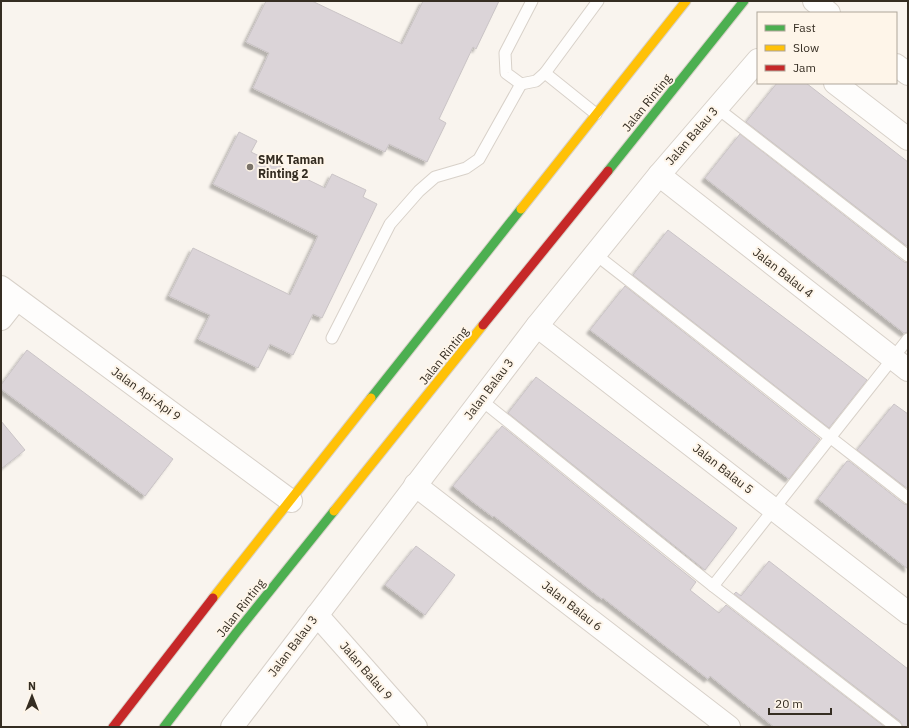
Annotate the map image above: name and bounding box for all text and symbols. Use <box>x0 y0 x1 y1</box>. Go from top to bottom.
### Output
legend <box>757 12 897 84</box>
text: Fast <box>793 20 816 35</box>
text: Slow <box>793 40 819 55</box>
text: Jam <box>793 60 816 75</box>
street label: Jalan Rinting <box>619 70 675 134</box>
street label: Jalan Balau 3 <box>662 103 721 168</box>
place label: SMK Taman Rinting 2 <box>258 152 324 181</box>
marker: SMK Taman Rinting 2 <box>245 162 255 172</box>
street label: Jalan Balau 4 <box>750 244 817 301</box>
street label: Jalan Rinting <box>416 323 472 387</box>
street label: Jalan Balau 3 <box>461 355 516 422</box>
street label: Jalan Api-Api 9 <box>109 364 184 424</box>
street label: Jalan Balau 5 <box>690 440 757 497</box>
street label: Jalan Rinting <box>213 575 268 640</box>
street label: Jalan Balau 6 <box>539 577 606 634</box>
street label: Jalan Balau 3 <box>265 612 320 679</box>
street label: Jalan Balau 9 <box>337 638 396 703</box>
north arrow <box>12 676 52 716</box>
text: N <box>28 679 36 693</box>
scale bar <box>769 690 831 716</box>
text: 20 m <box>775 696 803 711</box>

